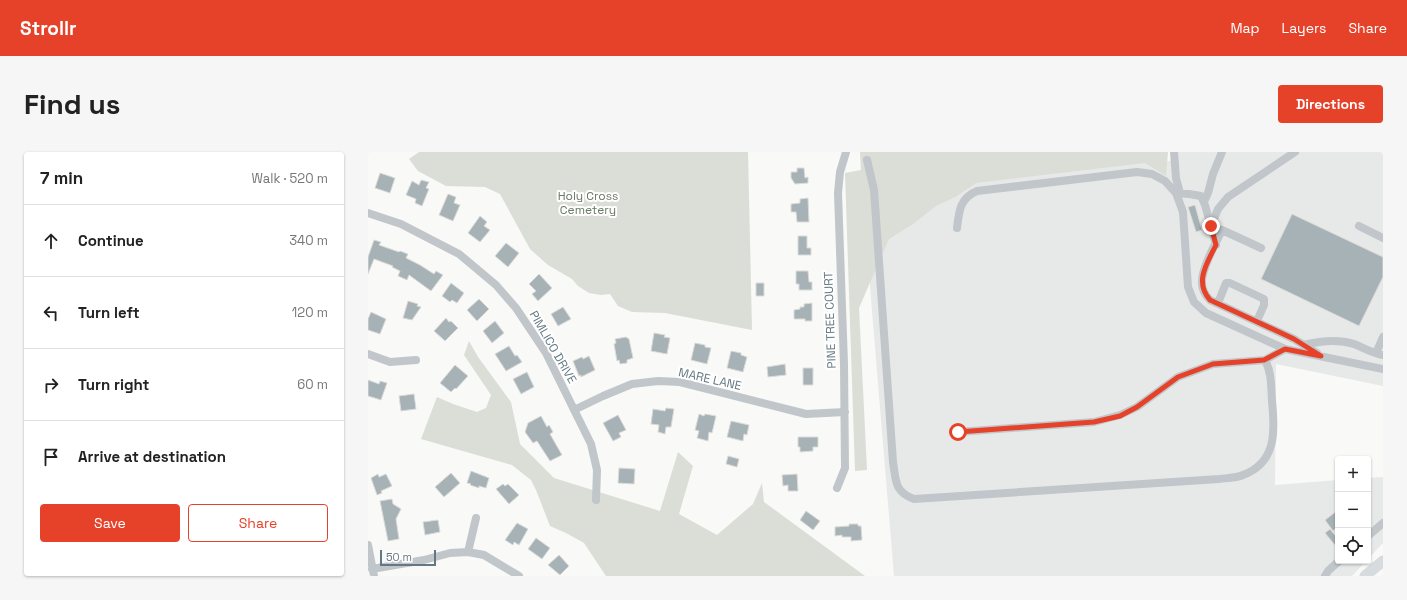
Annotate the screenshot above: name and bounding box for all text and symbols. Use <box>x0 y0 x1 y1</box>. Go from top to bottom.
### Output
text: Strollr <box>20 16 77 41</box>
text: Map <box>1230 19 1260 37</box>
text: Layers <box>1282 19 1326 37</box>
text: Share <box>1348 19 1387 37</box>
button: Directions <box>1278 85 1383 123</box>
text: Find us <box>24 86 121 122</box>
text: 7 min <box>40 167 83 189</box>
text: Walk · 520 m <box>252 170 328 187</box>
park label: Holy Cross Cemetery <box>558 188 618 218</box>
route end <box>1202 217 1220 235</box>
icon: ahead <box>40 230 62 252</box>
text: Continue <box>78 231 144 250</box>
text: 340 m <box>289 232 328 249</box>
street label: PINE TREE COURT <box>820 271 840 369</box>
icon: left <box>40 302 62 324</box>
text: Turn left <box>78 303 140 322</box>
text: 120 m <box>292 304 328 321</box>
street label: PIMLICO DRIVE <box>526 308 580 386</box>
street label: MARE LANE <box>677 364 743 394</box>
icon: right <box>40 374 62 396</box>
text: Turn right <box>78 375 149 394</box>
text: 60 m <box>297 376 328 393</box>
route start <box>949 423 967 441</box>
icon: arrive <box>40 446 62 468</box>
text: Arrive at destination <box>78 447 226 466</box>
map controls <box>1335 456 1371 564</box>
button: + <box>1335 456 1371 492</box>
button: − <box>1335 492 1371 528</box>
button: Save <box>40 504 180 542</box>
button: Share <box>188 504 328 542</box>
button: locate <box>1335 528 1371 564</box>
scale bar <box>380 548 436 567</box>
text: 50 m <box>386 550 412 564</box>

